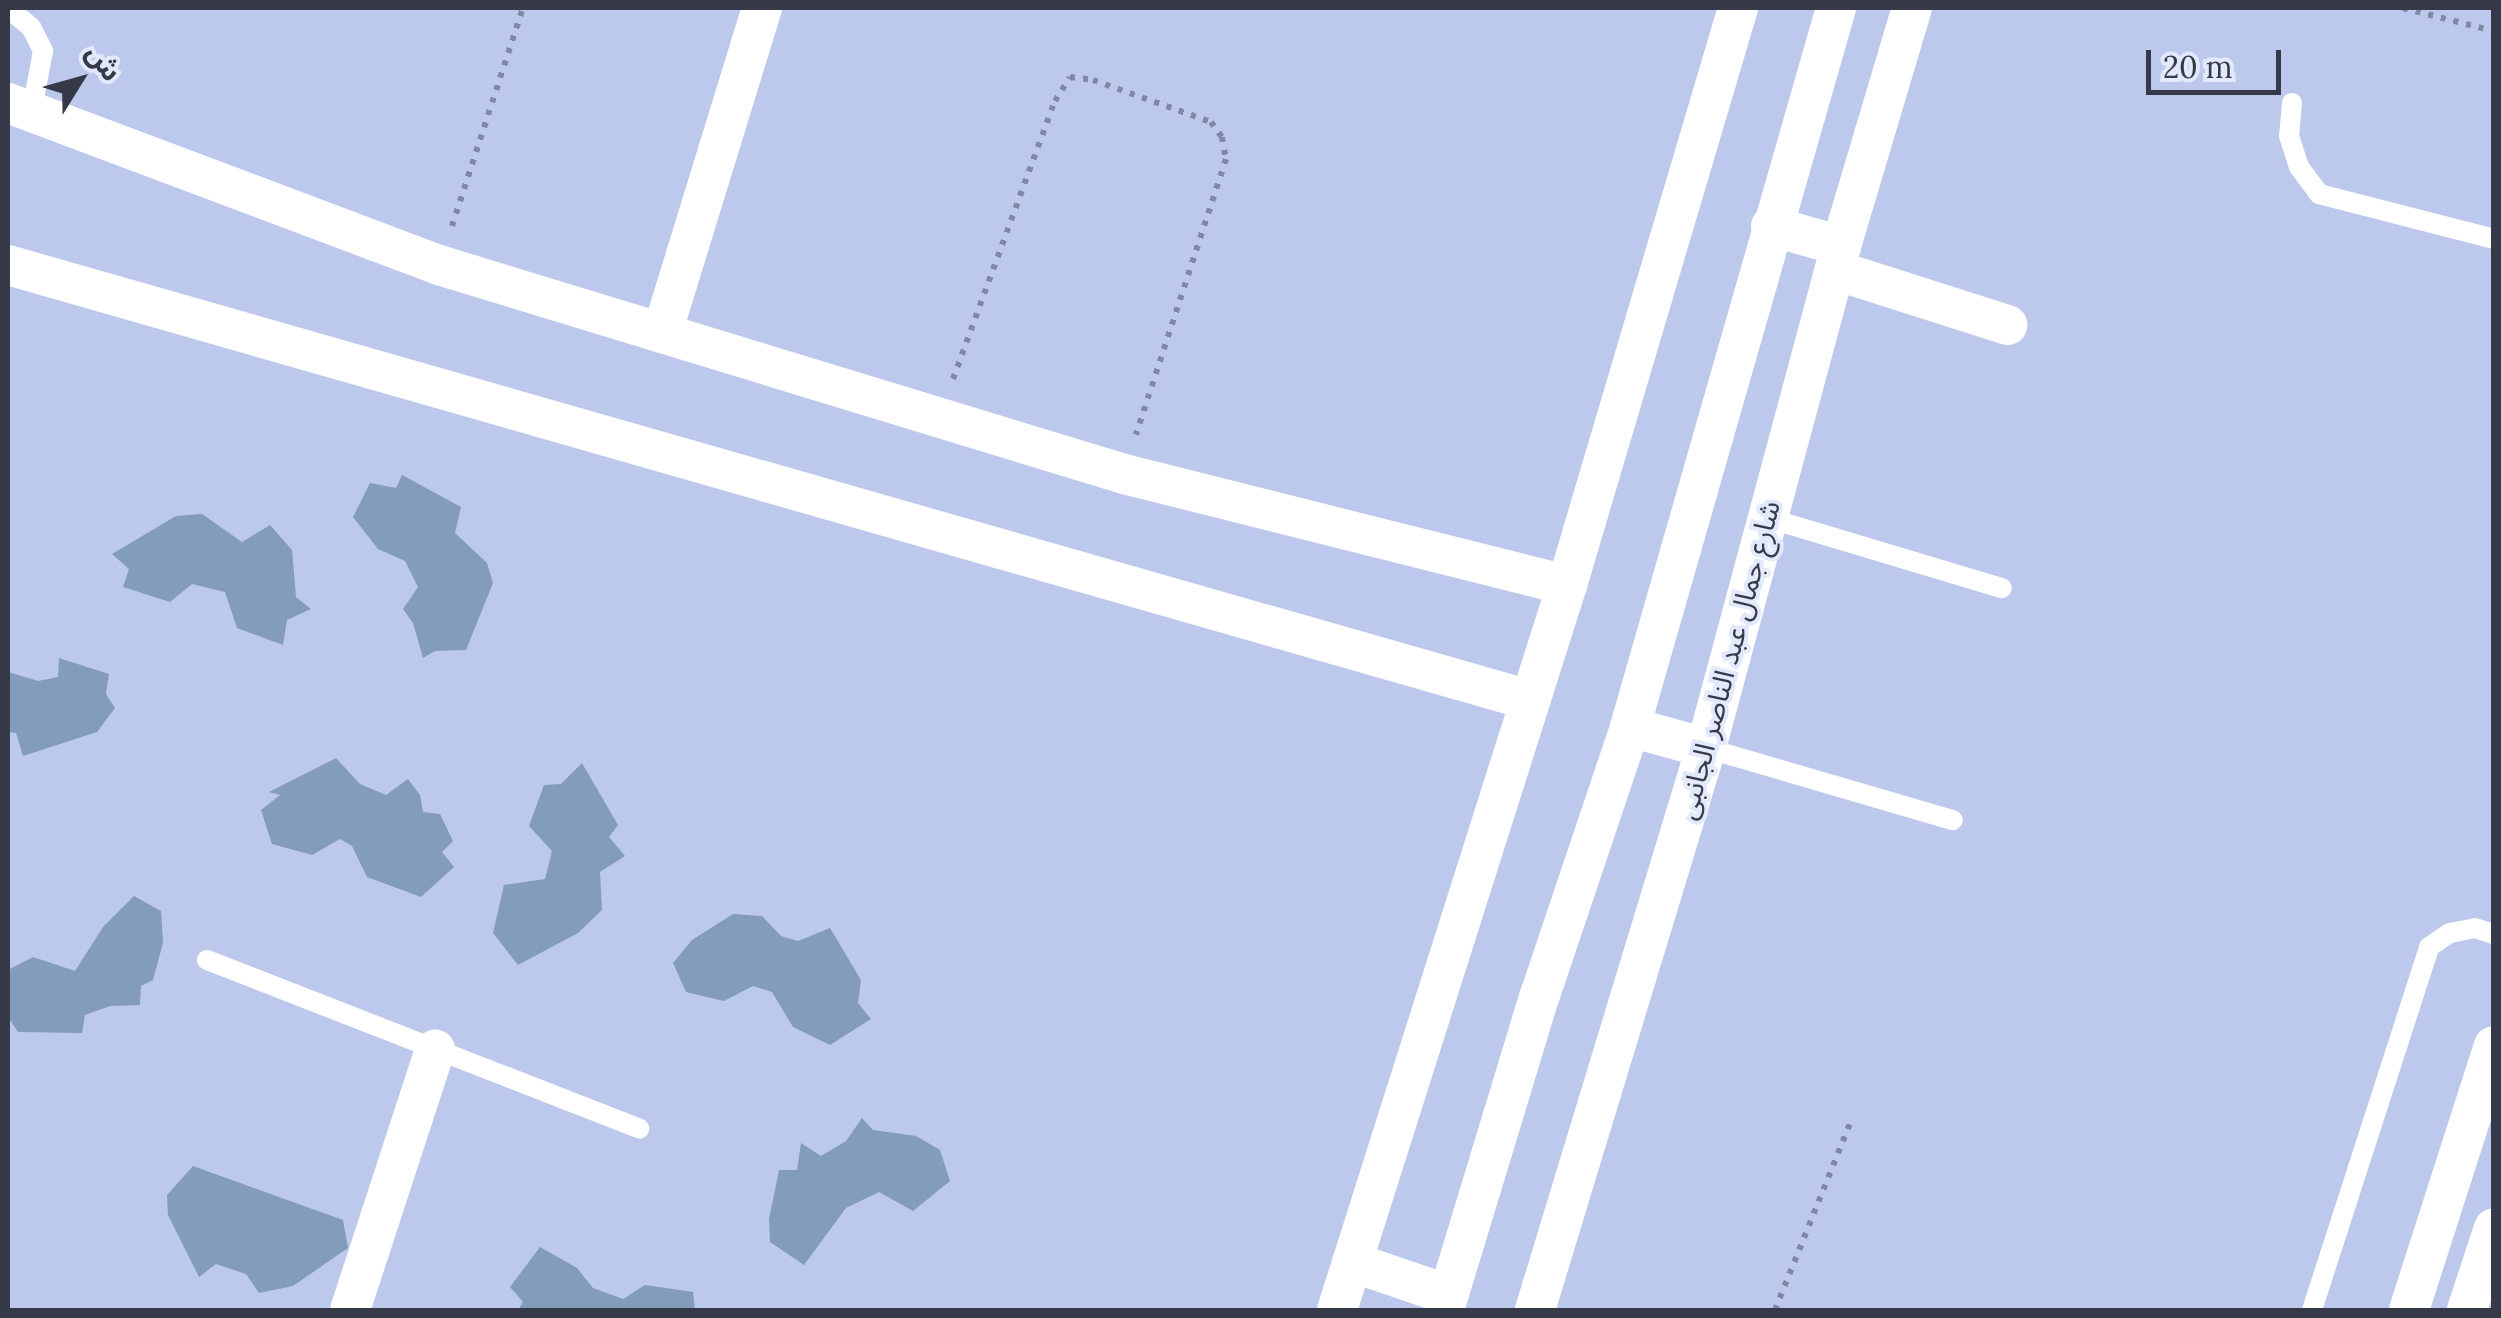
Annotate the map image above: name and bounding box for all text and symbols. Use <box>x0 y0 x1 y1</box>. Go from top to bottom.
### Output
north arrow <box>30 30 130 130</box>
scale bar <box>2151 30 2286 92</box>
text: ش <box>78 36 130 88</box>
text: 20 m <box>2163 48 2232 86</box>
street label: شارع جمال عبد الناصر الجانبى <box>1669 497 1787 823</box>

